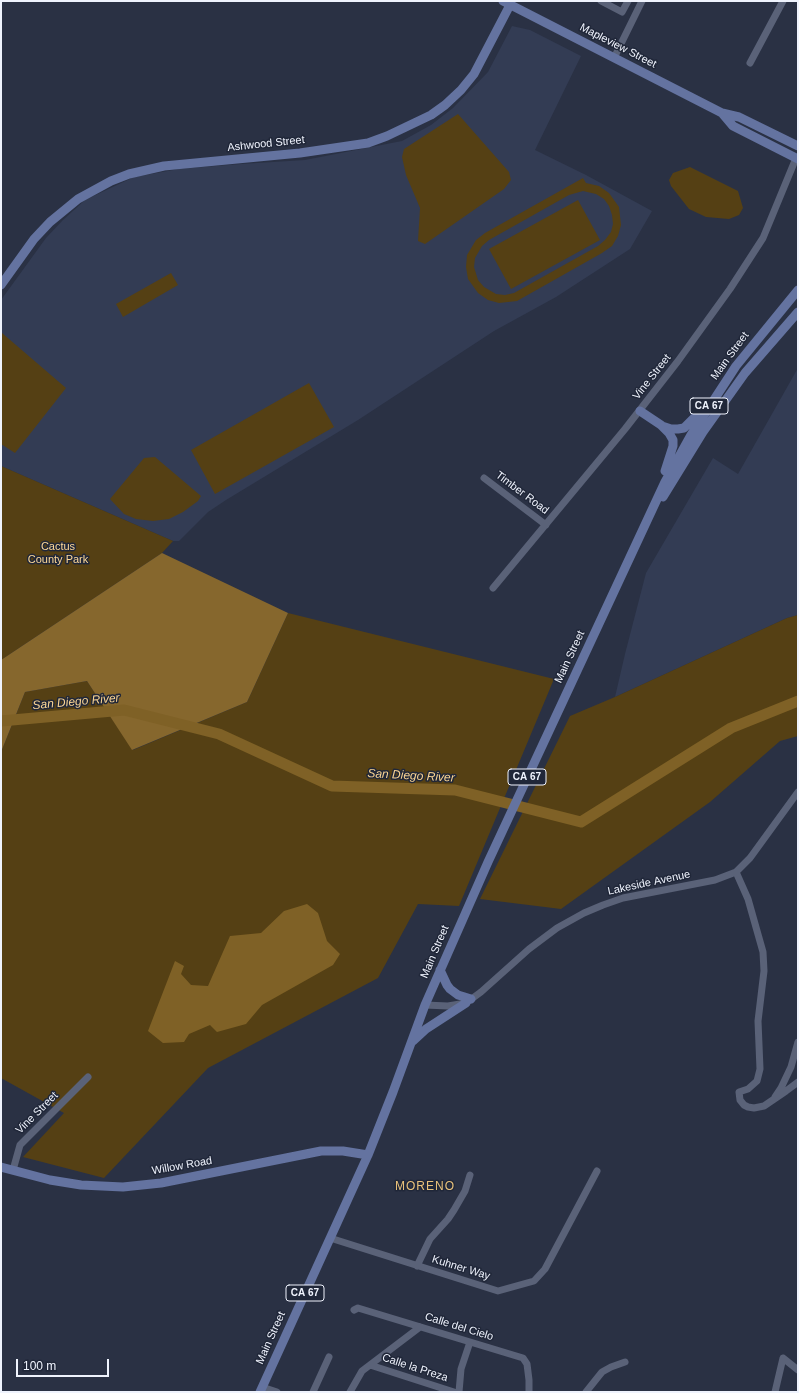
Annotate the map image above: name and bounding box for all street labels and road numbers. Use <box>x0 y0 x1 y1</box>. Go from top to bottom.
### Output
street label: Mapleview Street <box>577 21 659 71</box>
street label: Ashwood Street <box>227 133 305 155</box>
street label: Main Street <box>708 329 752 383</box>
street label: Vine Street <box>630 352 674 402</box>
road number: CA 67 <box>690 398 728 414</box>
street label: Timber Road <box>493 469 551 517</box>
street label: Main Street <box>552 629 588 685</box>
road number: CA 67 <box>508 769 546 785</box>
street label: Lakeside Avenue <box>606 868 692 898</box>
street label: Main Street <box>418 924 452 980</box>
street label: Vine Street <box>13 1089 61 1137</box>
street label: Willow Road <box>151 1154 213 1178</box>
street label: Kuhner Way <box>430 1253 492 1283</box>
road number: CA 67 <box>286 1285 324 1301</box>
street label: Main Street <box>254 1310 288 1366</box>
street label: Calle del Cielo <box>423 1310 495 1344</box>
street label: Calle la Preza <box>380 1351 450 1385</box>

